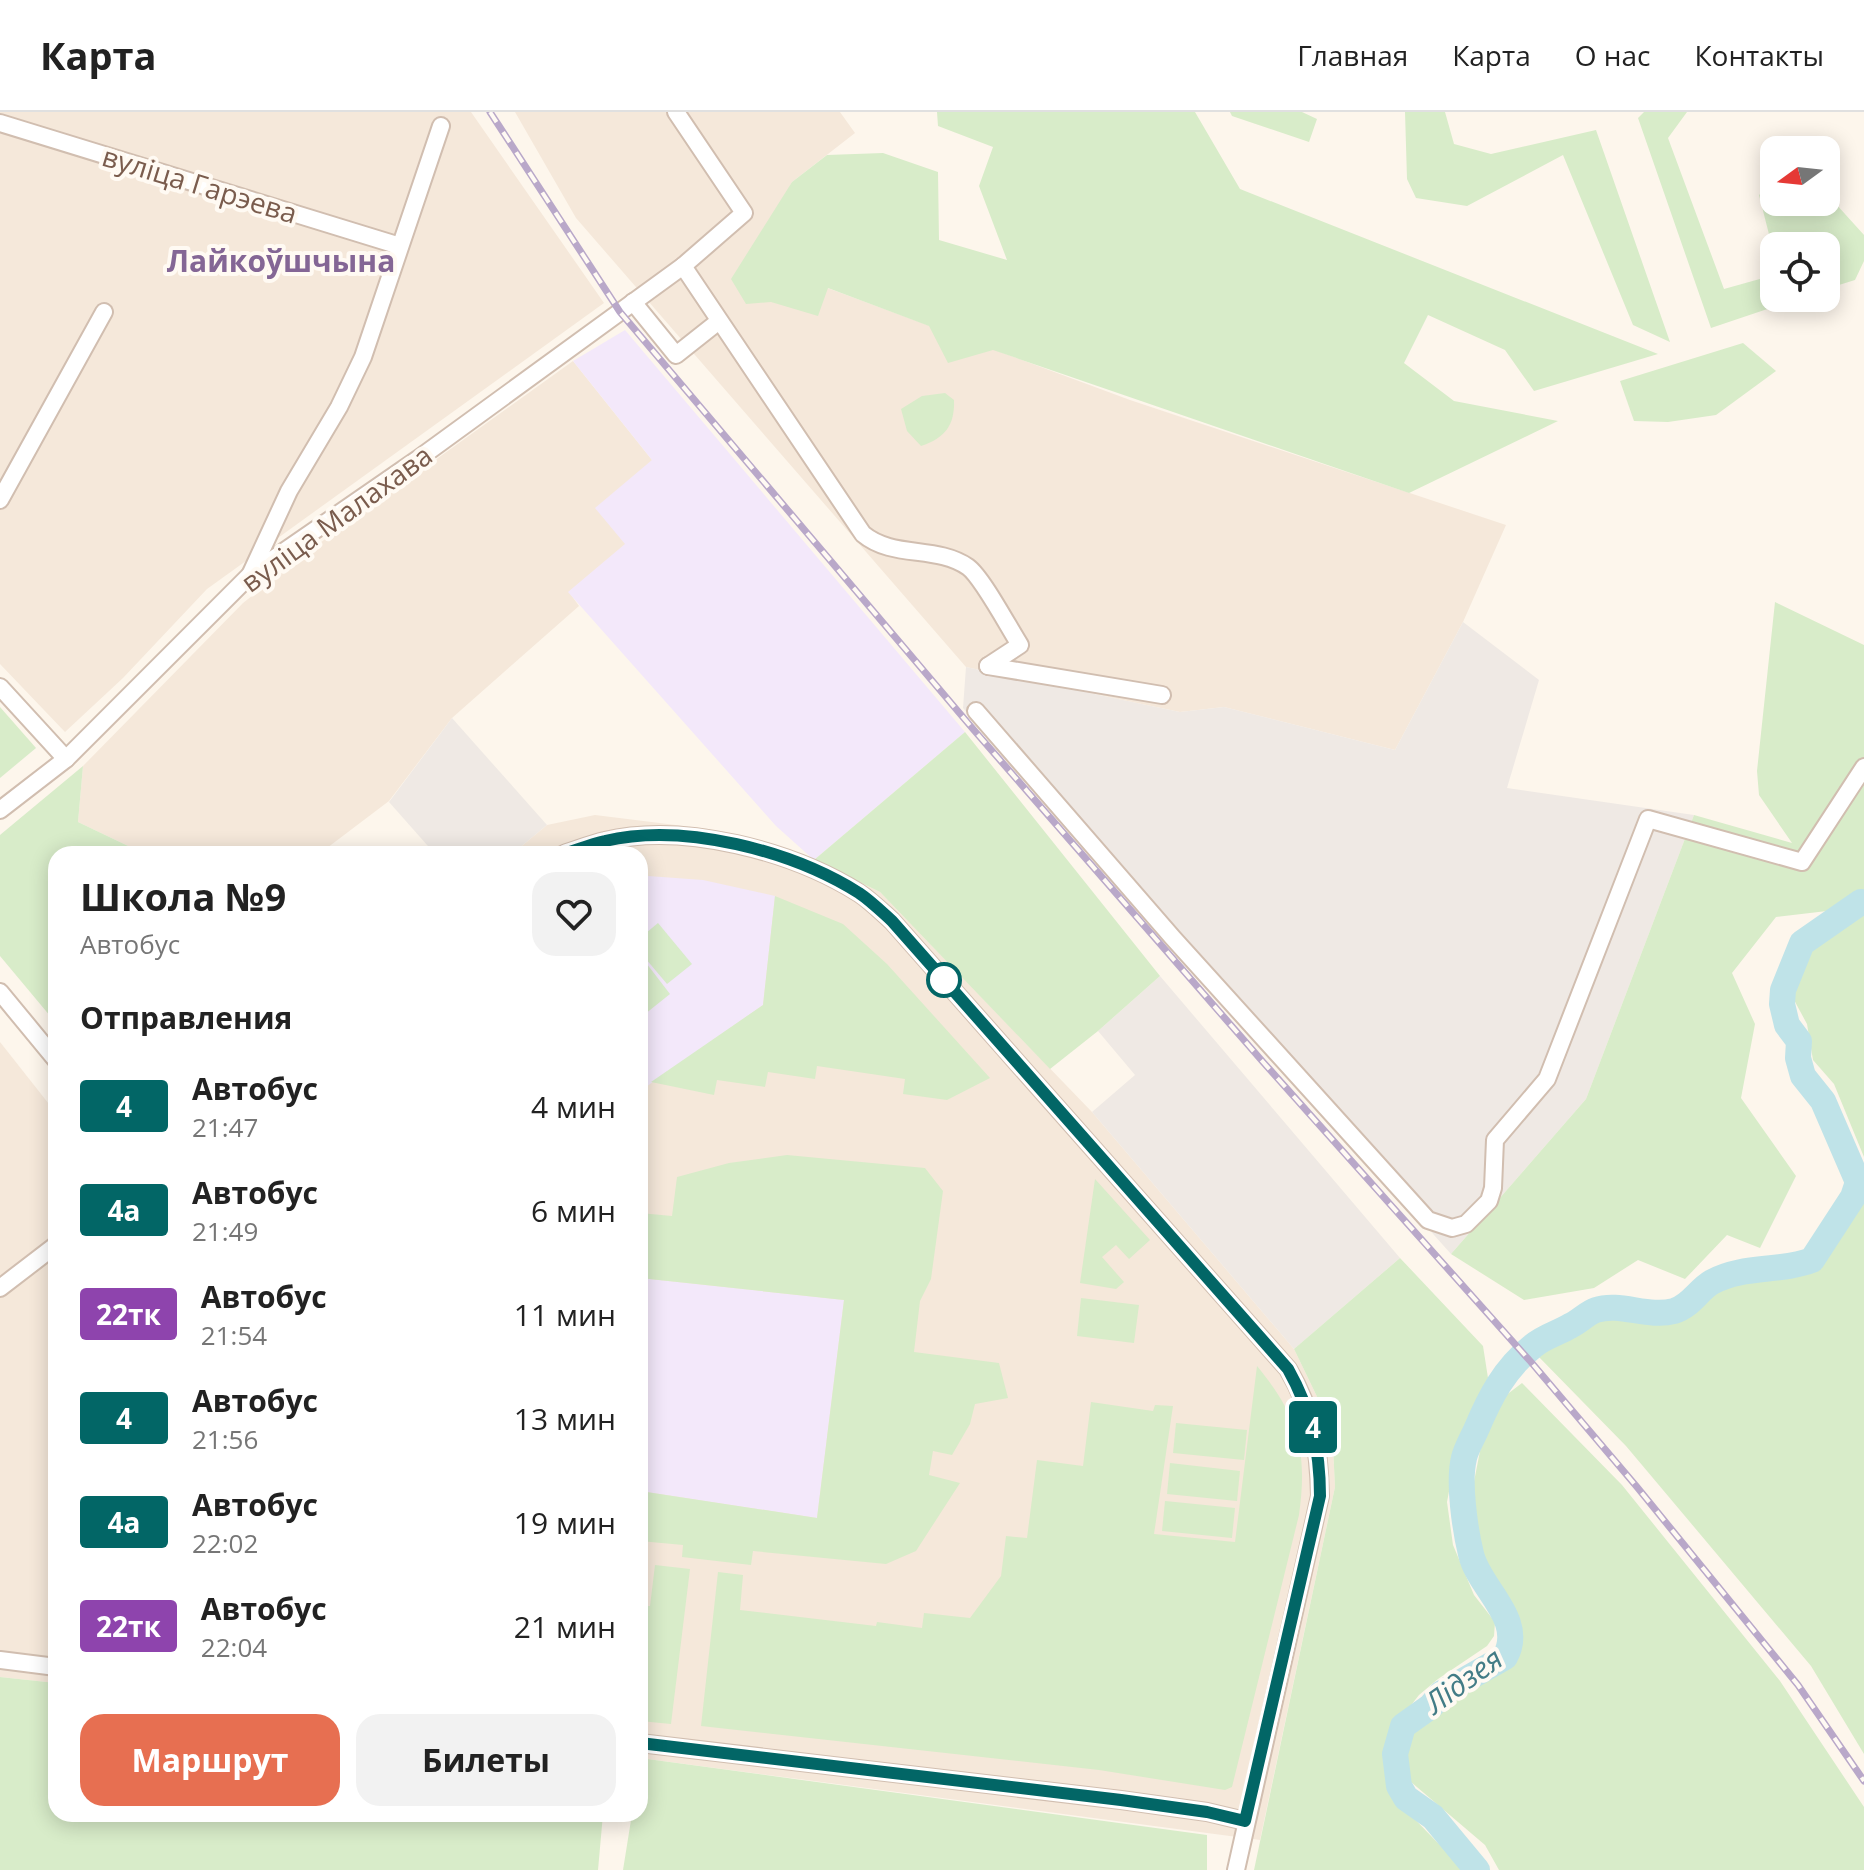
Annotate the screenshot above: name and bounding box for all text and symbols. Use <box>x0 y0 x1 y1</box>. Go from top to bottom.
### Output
text: Карта <box>40 29 157 81</box>
text: Главная <box>1297 36 1408 74</box>
text: Карта <box>1452 36 1531 74</box>
text: О нас <box>1575 36 1650 74</box>
text: Контакты <box>1694 36 1824 74</box>
street label: вуліца Гарэева <box>98 136 302 232</box>
north arrow <box>1760 136 1840 216</box>
map controls <box>1760 136 1840 312</box>
button: locate <box>1760 232 1840 312</box>
district label: Лайкоўшчына <box>167 240 395 281</box>
street label: вуліца Малахава <box>233 436 439 600</box>
text: Школа №9 <box>80 870 286 922</box>
button: heart <box>532 872 616 956</box>
text: Автобус <box>80 926 180 962</box>
unlabelled marker <box>927 963 961 997</box>
text: Отправления <box>80 997 292 1038</box>
text: Автобус <box>192 1068 318 1109</box>
text: 4 мин <box>531 1086 616 1127</box>
text: 4 <box>116 1087 132 1125</box>
text: 21:47 <box>192 1109 258 1145</box>
text: Автобус <box>192 1172 318 1213</box>
text: 6 мин <box>531 1190 616 1231</box>
text: 4а <box>108 1191 140 1229</box>
text: 21:49 <box>192 1213 258 1249</box>
text: Автобус <box>201 1276 327 1317</box>
text: 11 мин <box>514 1294 616 1335</box>
text: 22тк <box>96 1295 161 1333</box>
text: 21:54 <box>201 1317 267 1353</box>
text: Автобус <box>192 1380 318 1421</box>
text: 13 мин <box>514 1398 616 1439</box>
text: 4 <box>116 1399 132 1437</box>
line badge: 4 <box>1287 1401 1339 1453</box>
text: 4 <box>1305 1408 1321 1446</box>
text: 21:56 <box>192 1421 258 1457</box>
text: Автобус <box>192 1484 318 1525</box>
text: 19 мин <box>514 1502 616 1543</box>
text: 4а <box>108 1503 140 1541</box>
text: 22:02 <box>192 1525 258 1561</box>
text: Автобус <box>201 1588 327 1629</box>
text: 21 мин <box>514 1606 616 1647</box>
text: 22тк <box>96 1607 161 1645</box>
text: 22:04 <box>201 1629 267 1665</box>
water label: Лідзея <box>1415 1638 1511 1723</box>
button: Маршрут <box>80 1714 340 1806</box>
button: Билеты <box>356 1714 616 1806</box>

